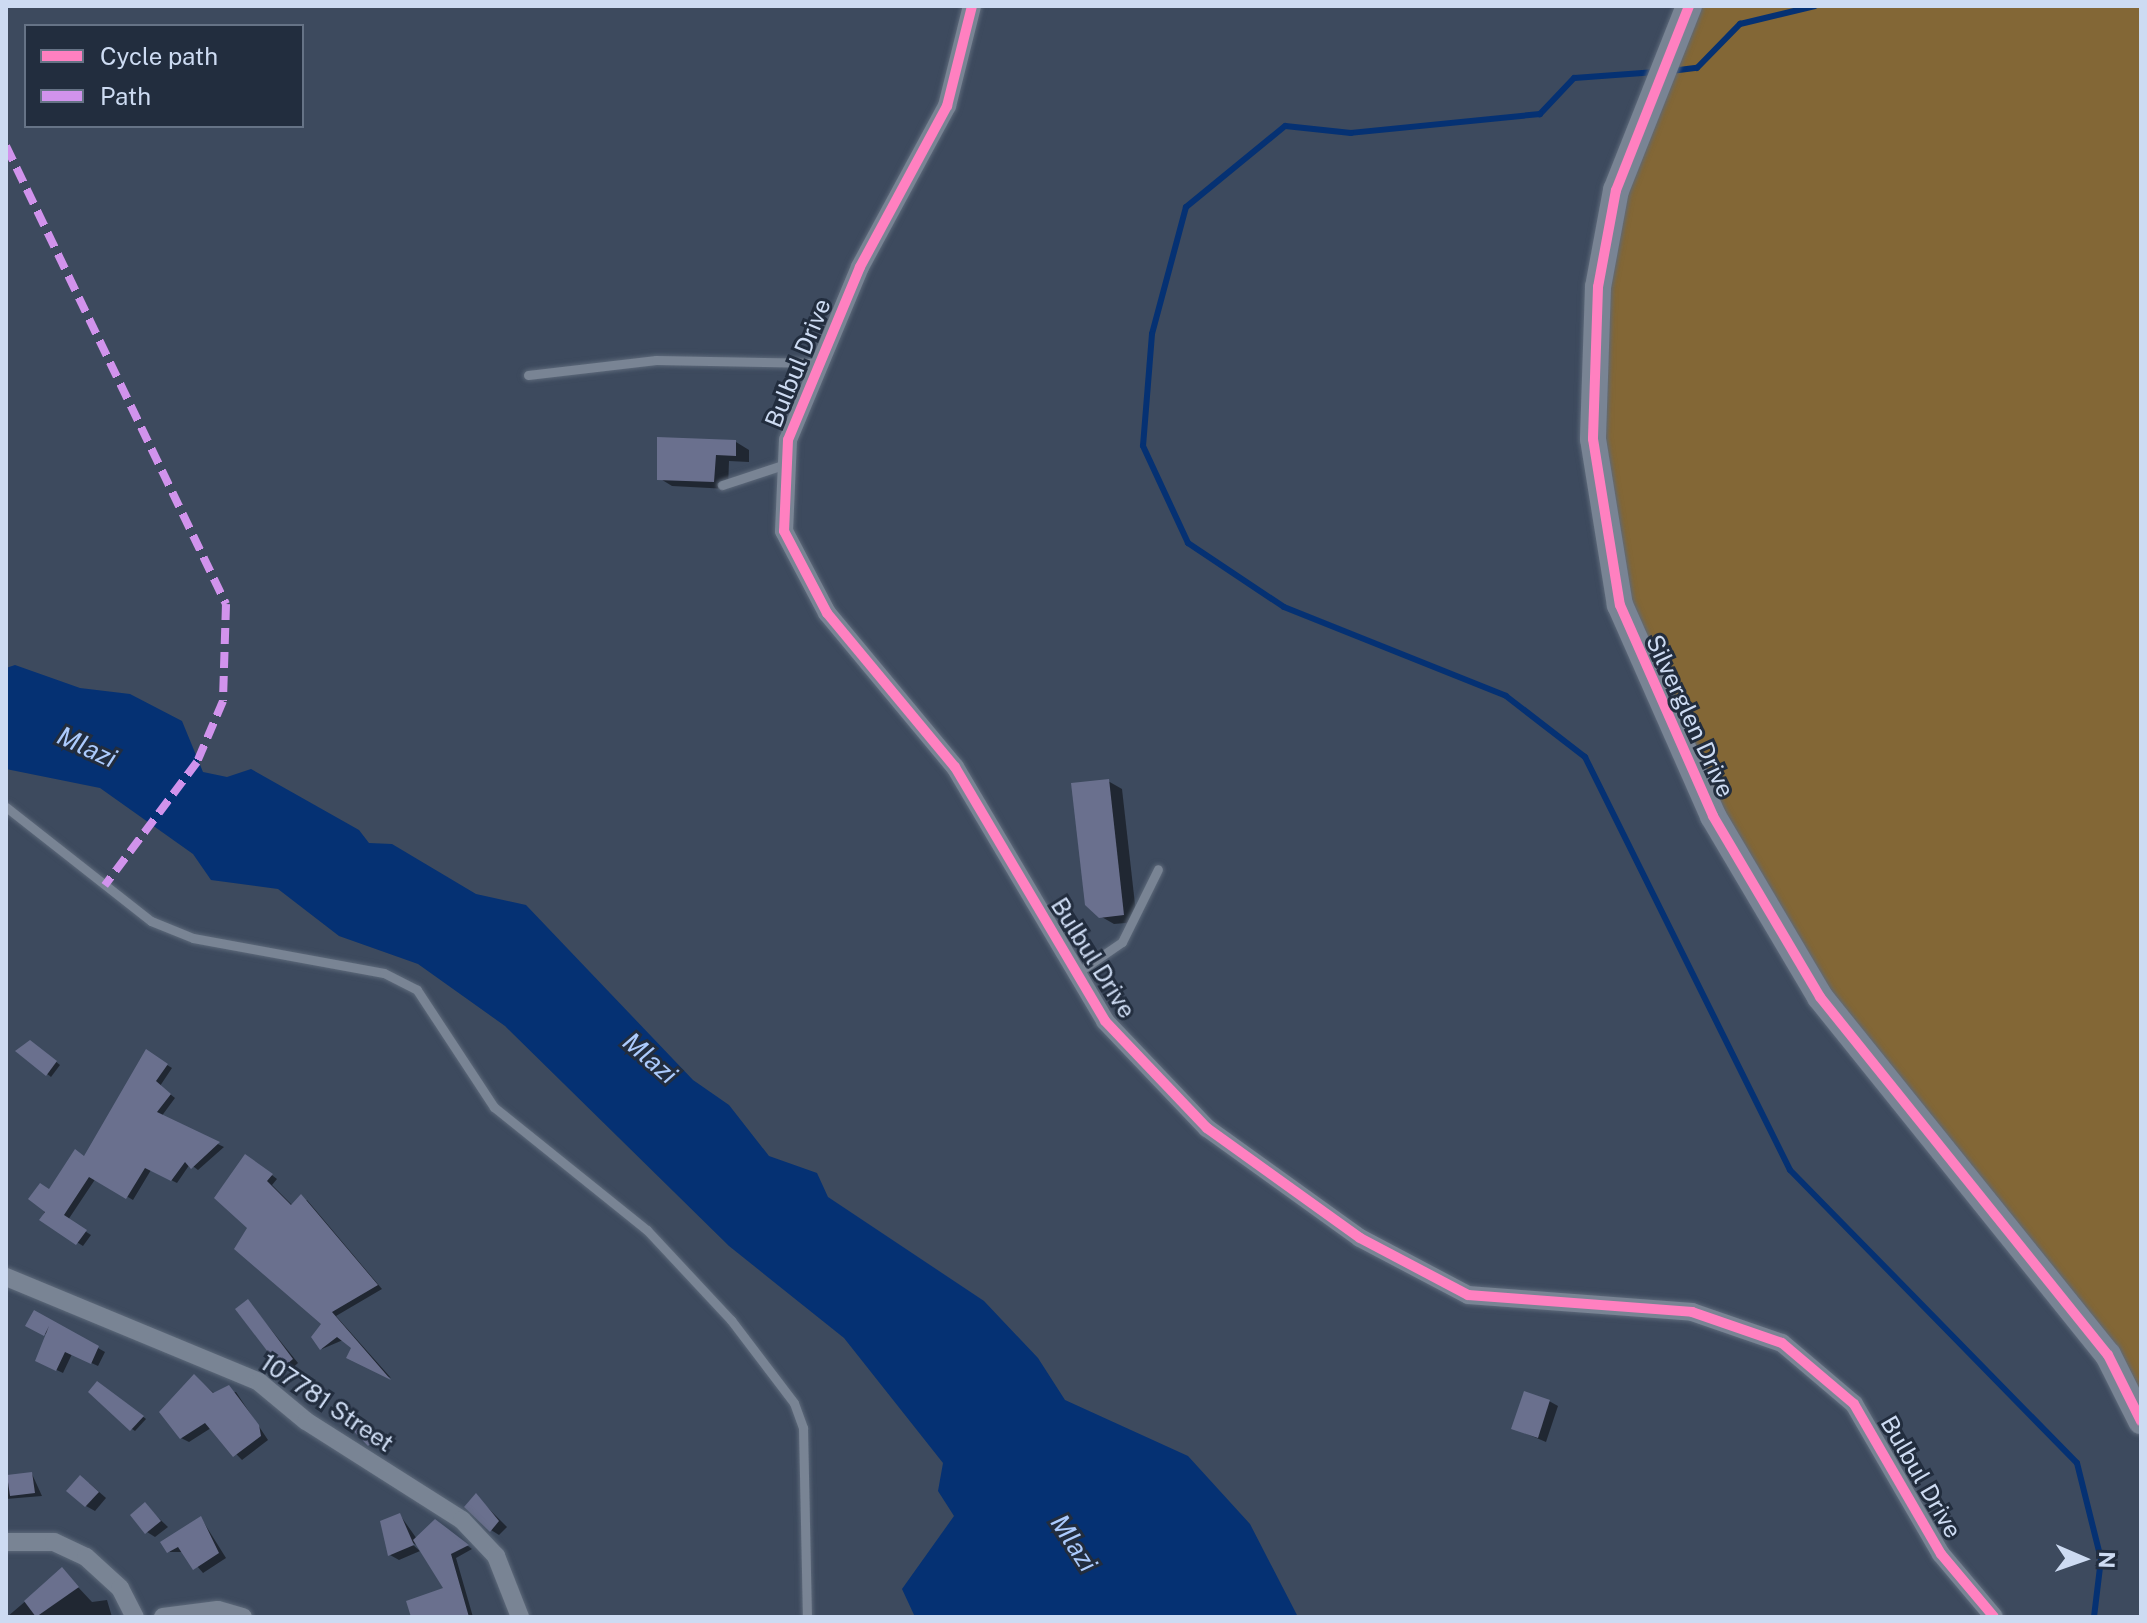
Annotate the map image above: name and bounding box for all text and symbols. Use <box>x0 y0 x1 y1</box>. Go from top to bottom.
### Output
legend <box>24 24 304 128</box>
text: Cycle path <box>100 42 218 70</box>
text: Path <box>100 82 151 110</box>
street label: Bulbul Drive <box>759 294 837 432</box>
street label: Silverglen Drive <box>1640 630 1740 802</box>
water label: Mlazi <box>52 720 122 774</box>
street label: Bulbul Drive <box>1045 893 1141 1023</box>
water label: Mlazi <box>616 1026 684 1090</box>
street label: 107781 Street <box>255 1348 399 1458</box>
street label: Bulbul Drive <box>1874 1411 1968 1543</box>
water label: Mlazi <box>1044 1509 1104 1577</box>
north arrow <box>2043 1519 2123 1599</box>
text: N <box>2094 1551 2120 1569</box>

